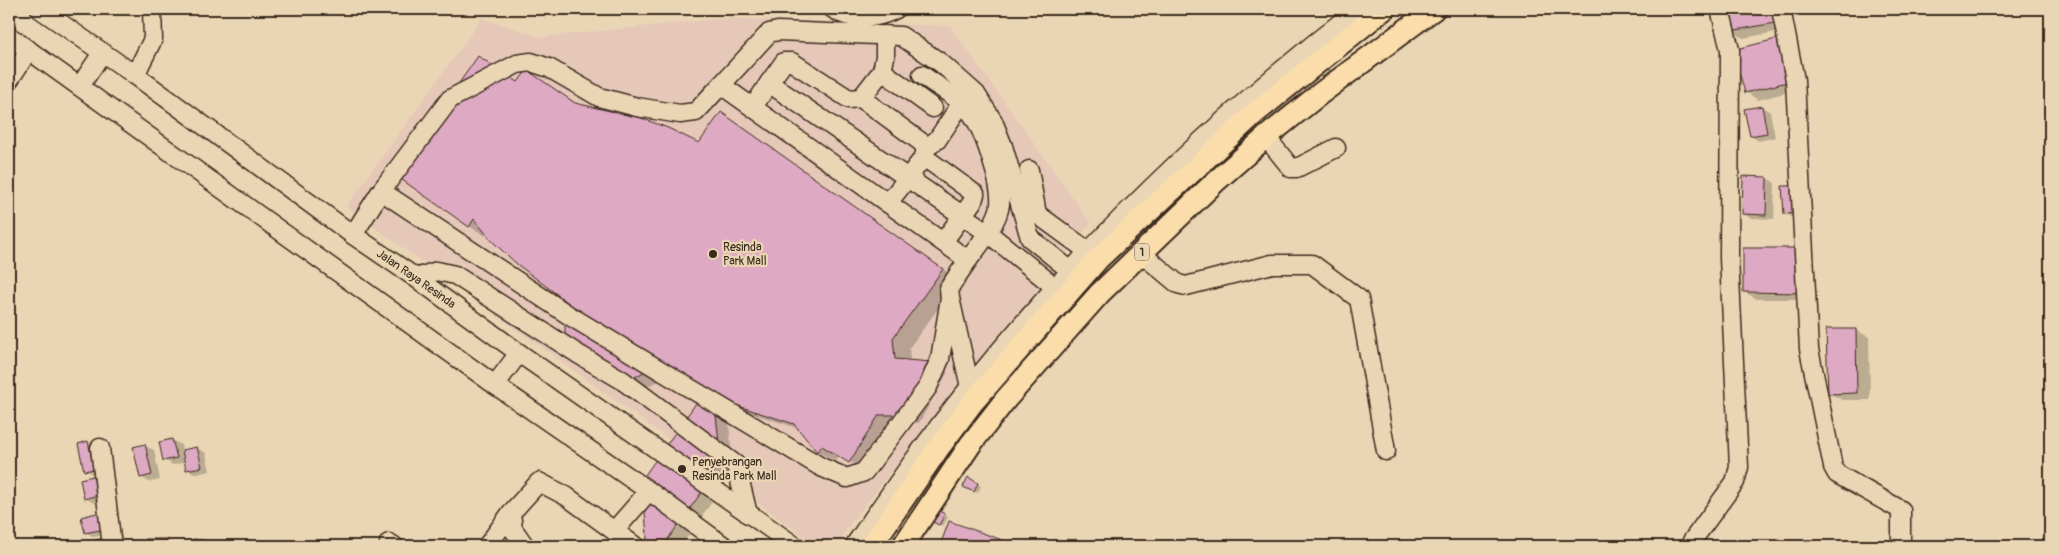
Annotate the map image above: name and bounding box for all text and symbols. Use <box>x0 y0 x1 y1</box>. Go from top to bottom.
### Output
place label: Resinda Park Mall <box>723 240 767 269</box>
road number: 1 <box>1134 243 1150 260</box>
street label: Jalan Raya Resinda <box>374 246 459 312</box>
marker: Resinda Park Mall <box>707 248 719 260</box>
place label: Penyebrangan Resinda Park Mall <box>692 455 777 484</box>
marker: Penyebrangan Resinda Park Mall <box>676 463 688 475</box>

